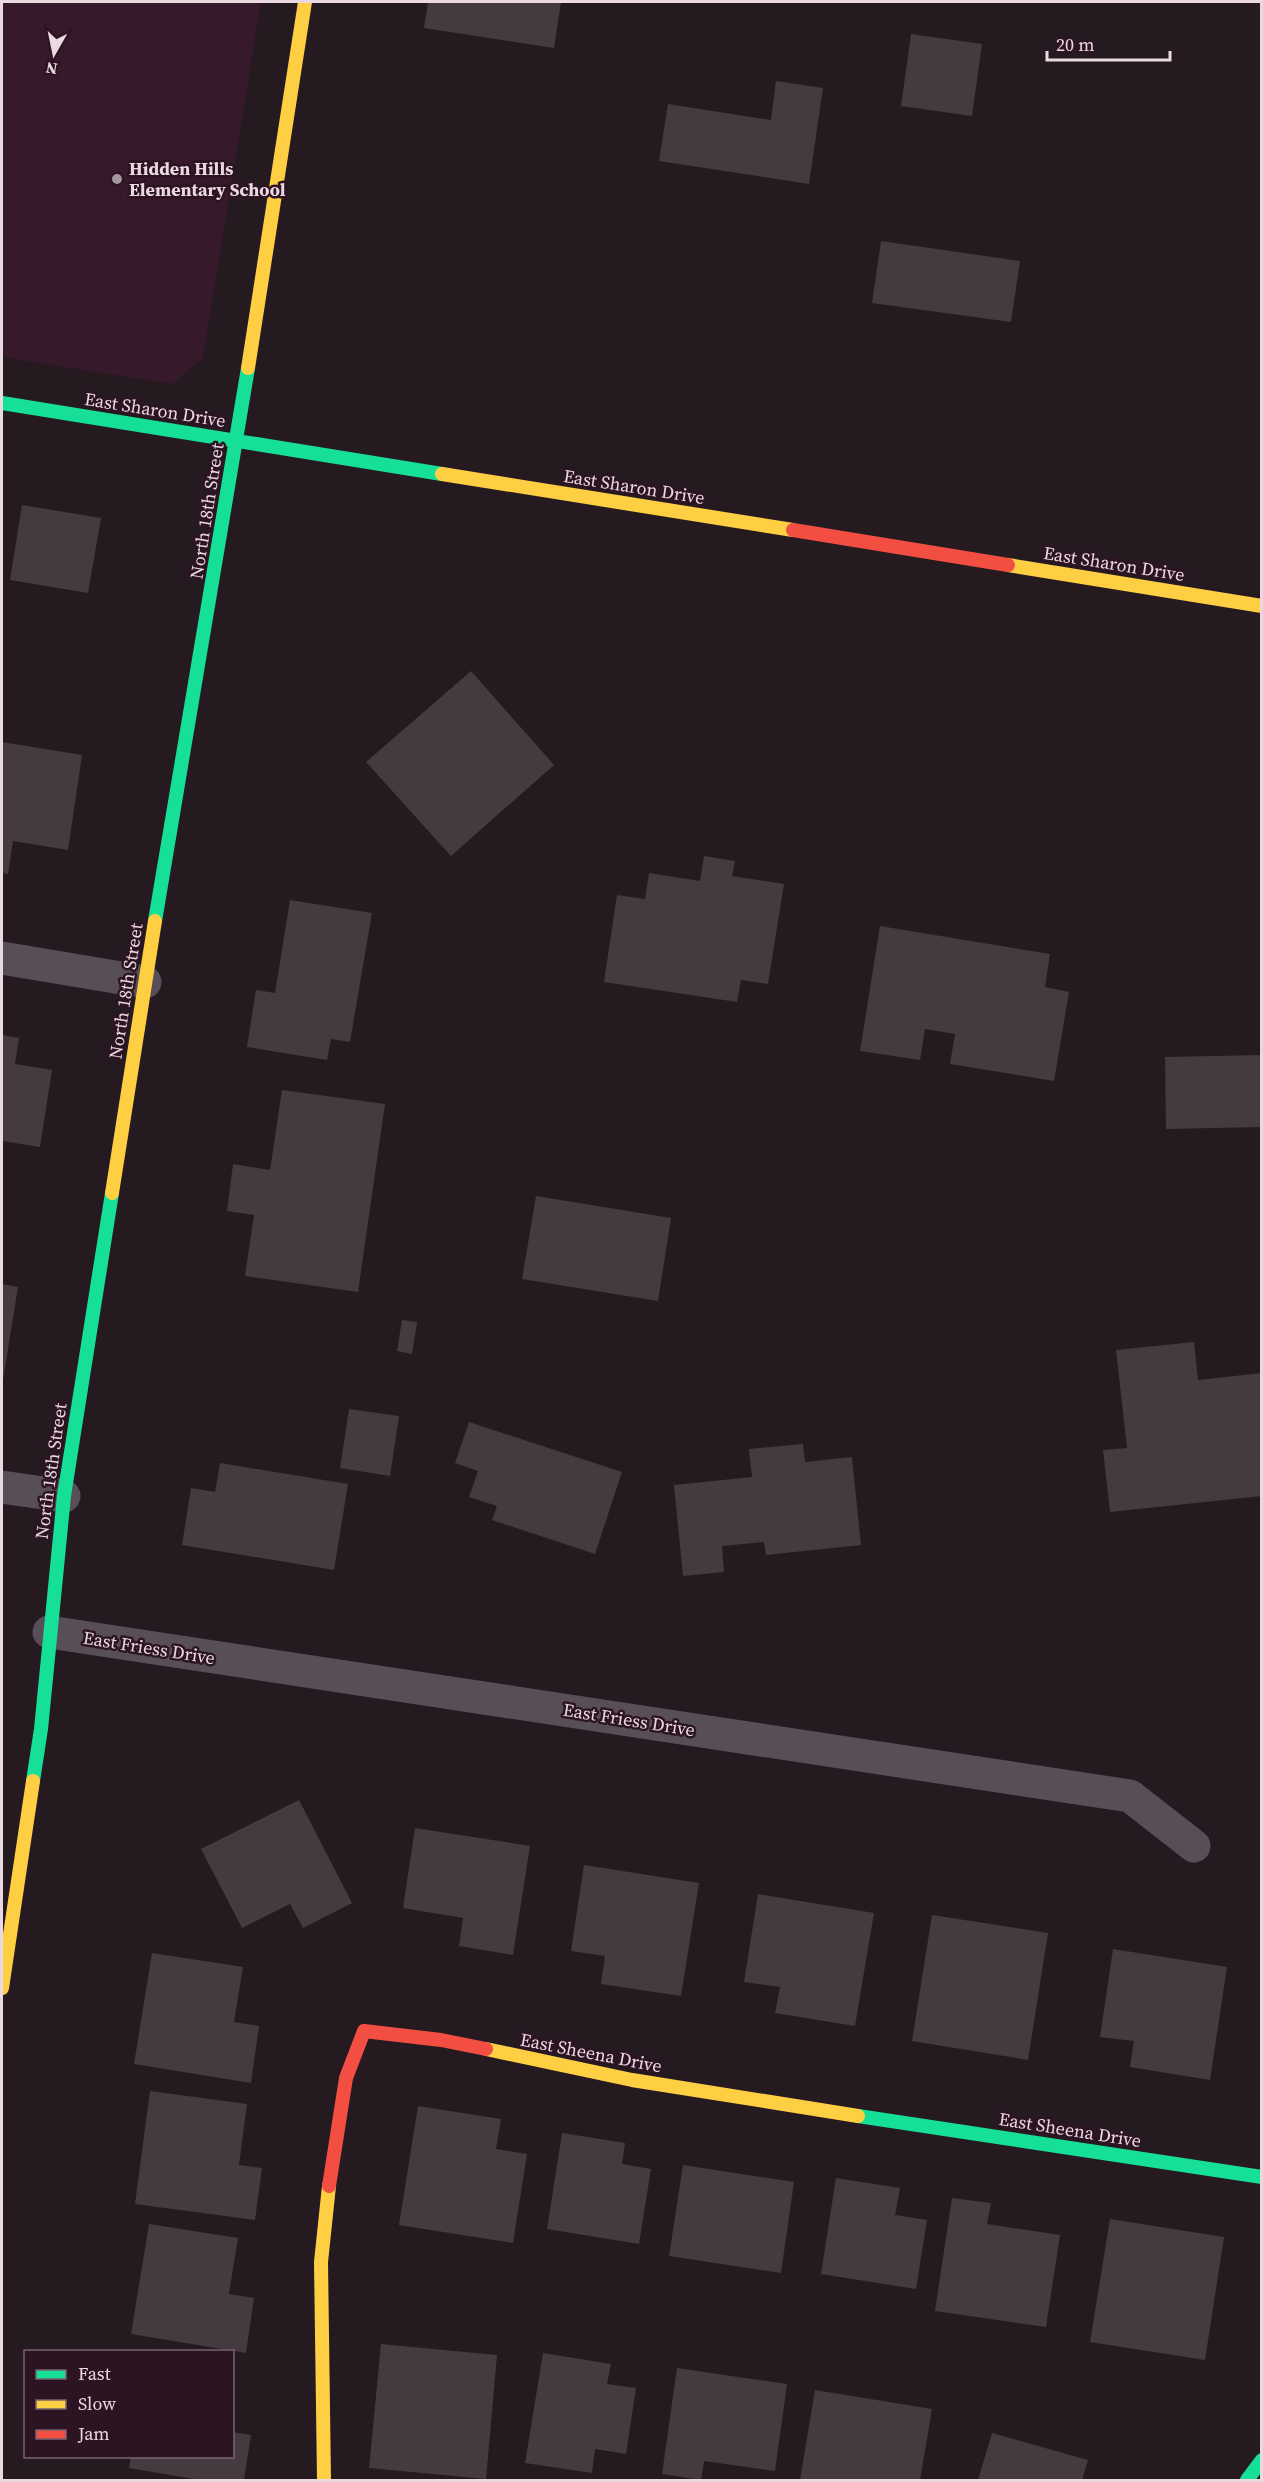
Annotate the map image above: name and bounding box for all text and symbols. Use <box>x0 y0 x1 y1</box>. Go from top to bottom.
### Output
north arrow <box>24 24 84 84</box>
scale bar <box>1047 24 1170 62</box>
text: 20 m <box>1056 32 1094 57</box>
text: N <box>44 57 59 81</box>
place label: Hidden Hills Elementary School <box>129 156 286 202</box>
marker: Hidden Hills Elementary School <box>110 172 124 186</box>
street label: East Sharon Drive <box>83 386 227 433</box>
street label: North 18th Street <box>183 441 230 581</box>
street label: East Sharon Drive <box>562 463 706 510</box>
street label: East Sharon Drive <box>1042 540 1186 587</box>
street label: North 18th Street <box>102 921 149 1061</box>
street label: North 18th Street <box>29 1401 72 1541</box>
street label: East Friess Drive <box>81 1625 217 1670</box>
street label: East Friess Drive <box>561 1697 697 1742</box>
street label: East Sheena Drive <box>518 2027 664 2078</box>
street label: East Sheena Drive <box>997 2106 1143 2153</box>
legend <box>24 2350 234 2458</box>
text: Fast <box>78 2361 111 2386</box>
text: Slow <box>78 2391 116 2416</box>
text: Jam <box>77 2421 110 2446</box>

